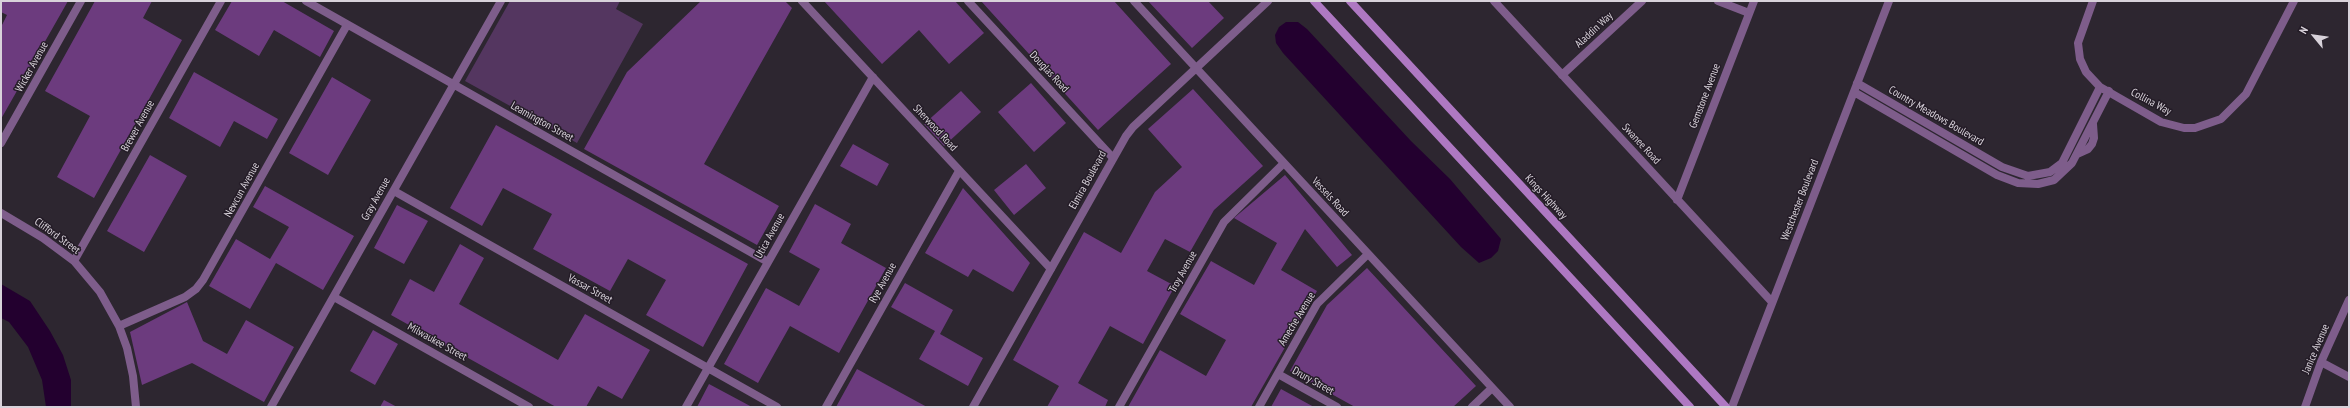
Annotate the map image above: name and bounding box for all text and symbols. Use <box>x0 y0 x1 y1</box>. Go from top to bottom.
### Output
street label: Aladdin Way <box>1572 9 1616 51</box>
north arrow <box>2294 16 2334 56</box>
text: N <box>2296 24 2311 36</box>
street label: Wicker Avenue <box>13 40 51 94</box>
street label: Douglas Road <box>1026 49 1072 95</box>
street label: Gemstone Avenue <box>1687 62 1723 130</box>
street label: Country Meadows Boulevard <box>1886 83 1986 149</box>
street label: Collina Way <box>2128 86 2174 118</box>
street label: Brewer Avenue <box>118 98 158 154</box>
street label: Leamington Street <box>508 99 576 145</box>
street label: Sherwood Road <box>910 102 960 154</box>
street label: Swanee Road <box>1619 121 1663 167</box>
street label: Elmira Boulevard <box>1067 149 1109 211</box>
street label: Westchester Boulevard <box>1778 157 1822 243</box>
street label: Newcun Avenue <box>222 160 262 220</box>
street label: Kings Highway <box>1522 172 1570 222</box>
street label: Gray Avenue <box>359 175 393 223</box>
street label: Vessels Road <box>1309 175 1351 219</box>
street label: Utica Avenue <box>752 211 788 261</box>
street label: Clifford Street <box>32 215 82 257</box>
street label: Troy Avenue <box>1166 249 1200 295</box>
street label: Rye Avenue <box>867 261 899 305</box>
street label: Vassar Street <box>565 271 615 307</box>
street label: Ameche Avenue <box>1276 290 1318 348</box>
street label: Milwaukee Street <box>405 320 469 364</box>
street label: Janice Avenue <box>2300 322 2332 376</box>
street label: Drury Street <box>1290 364 1336 398</box>

